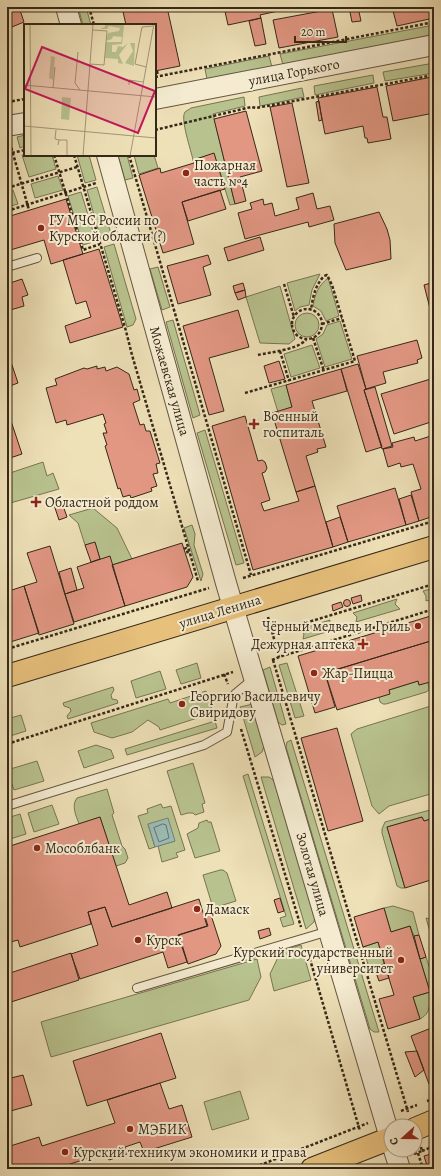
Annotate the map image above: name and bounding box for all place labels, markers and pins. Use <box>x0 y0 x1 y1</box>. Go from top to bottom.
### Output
place label: Пожарная часть №4 <box>194 156 256 191</box>
marker: Пожарная часть №4 <box>181 168 191 178</box>
place label: ГУ МЧС России по Курской области (?) <box>49 211 166 246</box>
marker: ГУ МЧС России по Курской области (?) <box>36 223 46 233</box>
place label: Военный госпиталь <box>263 407 324 442</box>
marker: Военный госпиталь <box>248 418 260 430</box>
place label: Областной роддом <box>45 493 159 512</box>
marker: Областной роддом <box>30 496 42 508</box>
place label: Чёрный медведь и Гриль <box>262 617 410 636</box>
marker: Чёрный медведь и Гриль <box>413 621 423 631</box>
place label: Дежурная аптека <box>251 635 356 654</box>
marker: Дежурная аптека <box>358 639 368 649</box>
place label: Жар-Пицца <box>322 664 394 683</box>
marker: Жар-Пицца <box>309 668 319 678</box>
place label: Георгию Васильевичу Свиридову <box>190 687 321 722</box>
marker: Георгию Васильевичу Свиридову <box>177 699 187 709</box>
place label: Мособлбанк <box>45 839 120 858</box>
marker: Мособлбанк <box>32 843 42 853</box>
place label: Дамаск <box>205 900 250 919</box>
marker: Дамаск <box>192 904 202 914</box>
place label: Курск <box>146 931 182 950</box>
marker: Курск <box>133 935 143 945</box>
place label: Курский государственный университет <box>233 943 393 978</box>
marker: Курский государственный университет <box>396 955 406 965</box>
place label: МЭБИК <box>138 1120 186 1139</box>
marker: МЭБИК <box>125 1124 135 1134</box>
place label: Курский техникум экономики и права <box>73 1143 307 1162</box>
marker: Курский техникум экономики и права <box>60 1147 70 1157</box>

